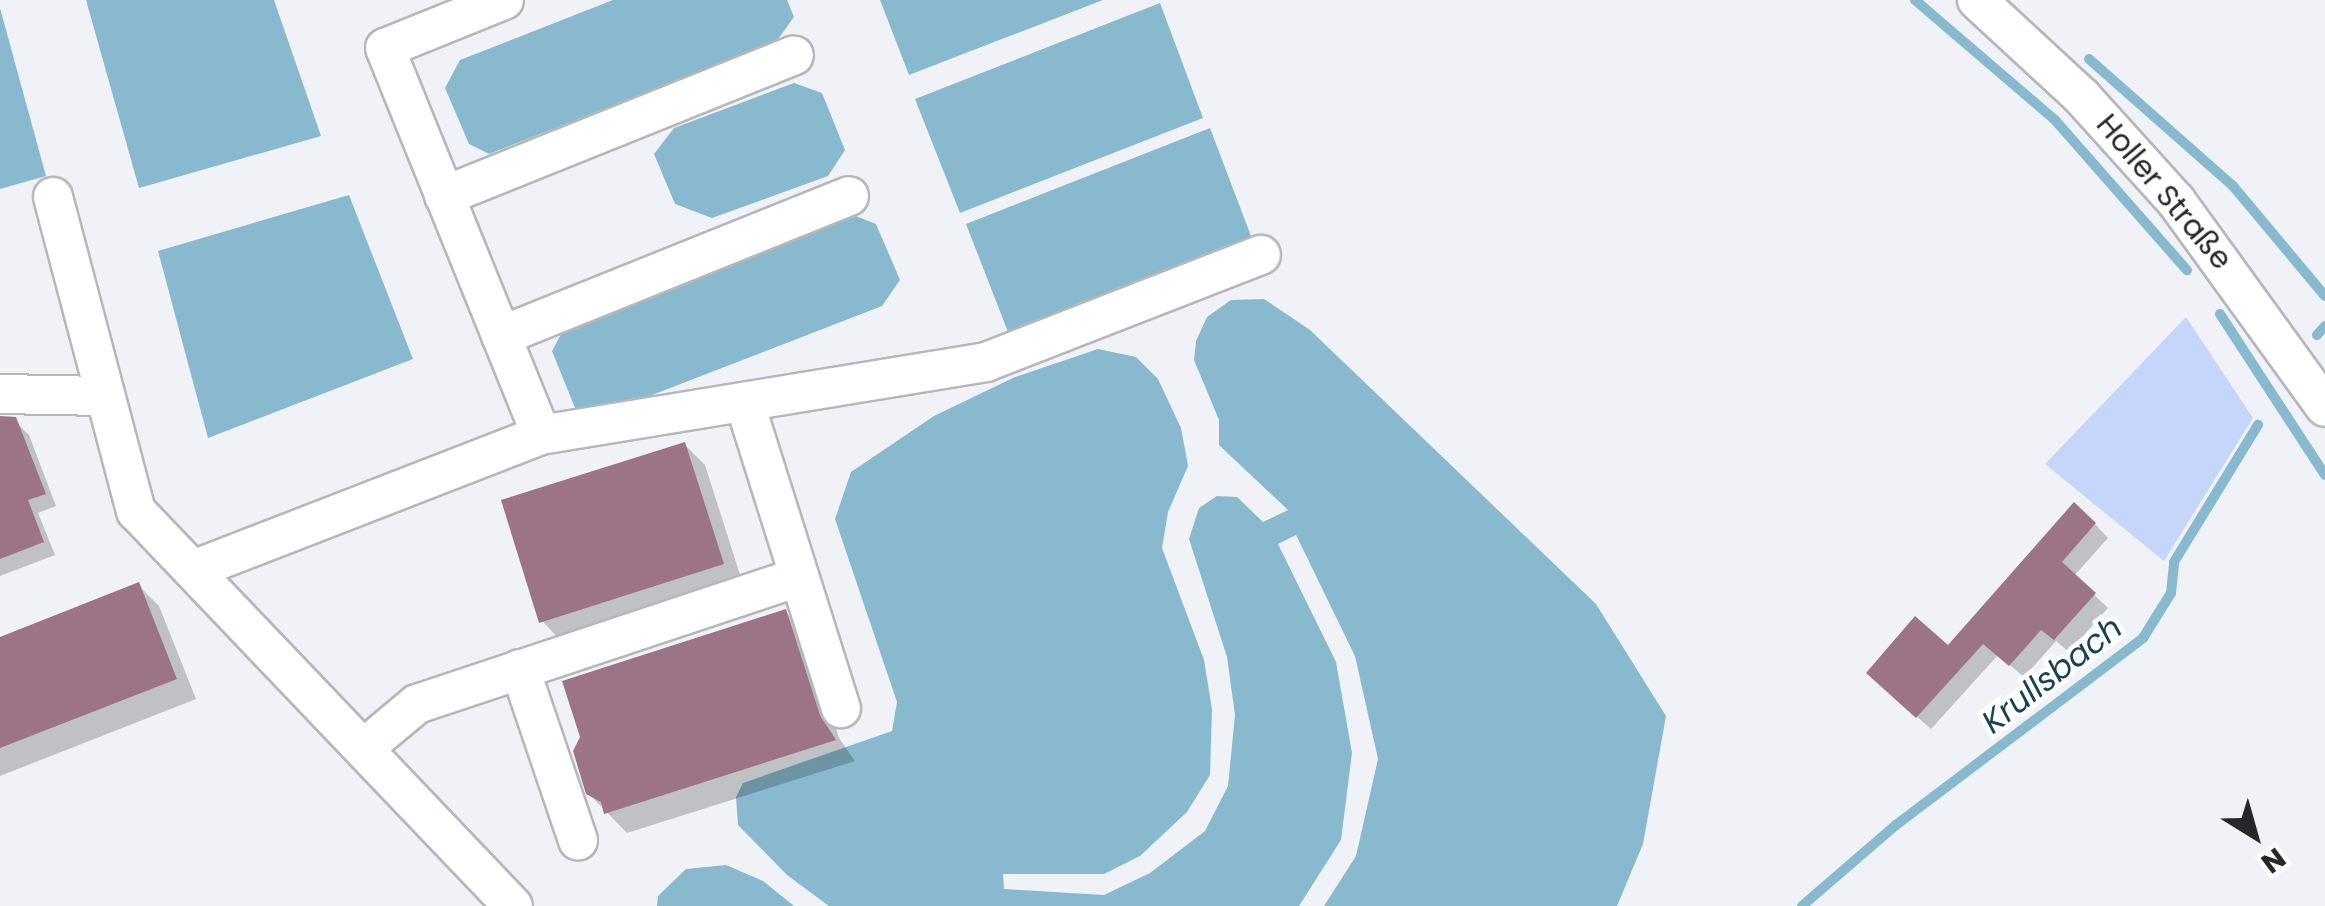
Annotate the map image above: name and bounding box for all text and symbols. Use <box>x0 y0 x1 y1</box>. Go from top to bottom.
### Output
street label: Holler Straße <box>2089 107 2239 277</box>
water label: Krullsbach <box>1974 608 2130 742</box>
north arrow <box>2205 786 2305 886</box>
text: N <box>2253 838 2294 882</box>

